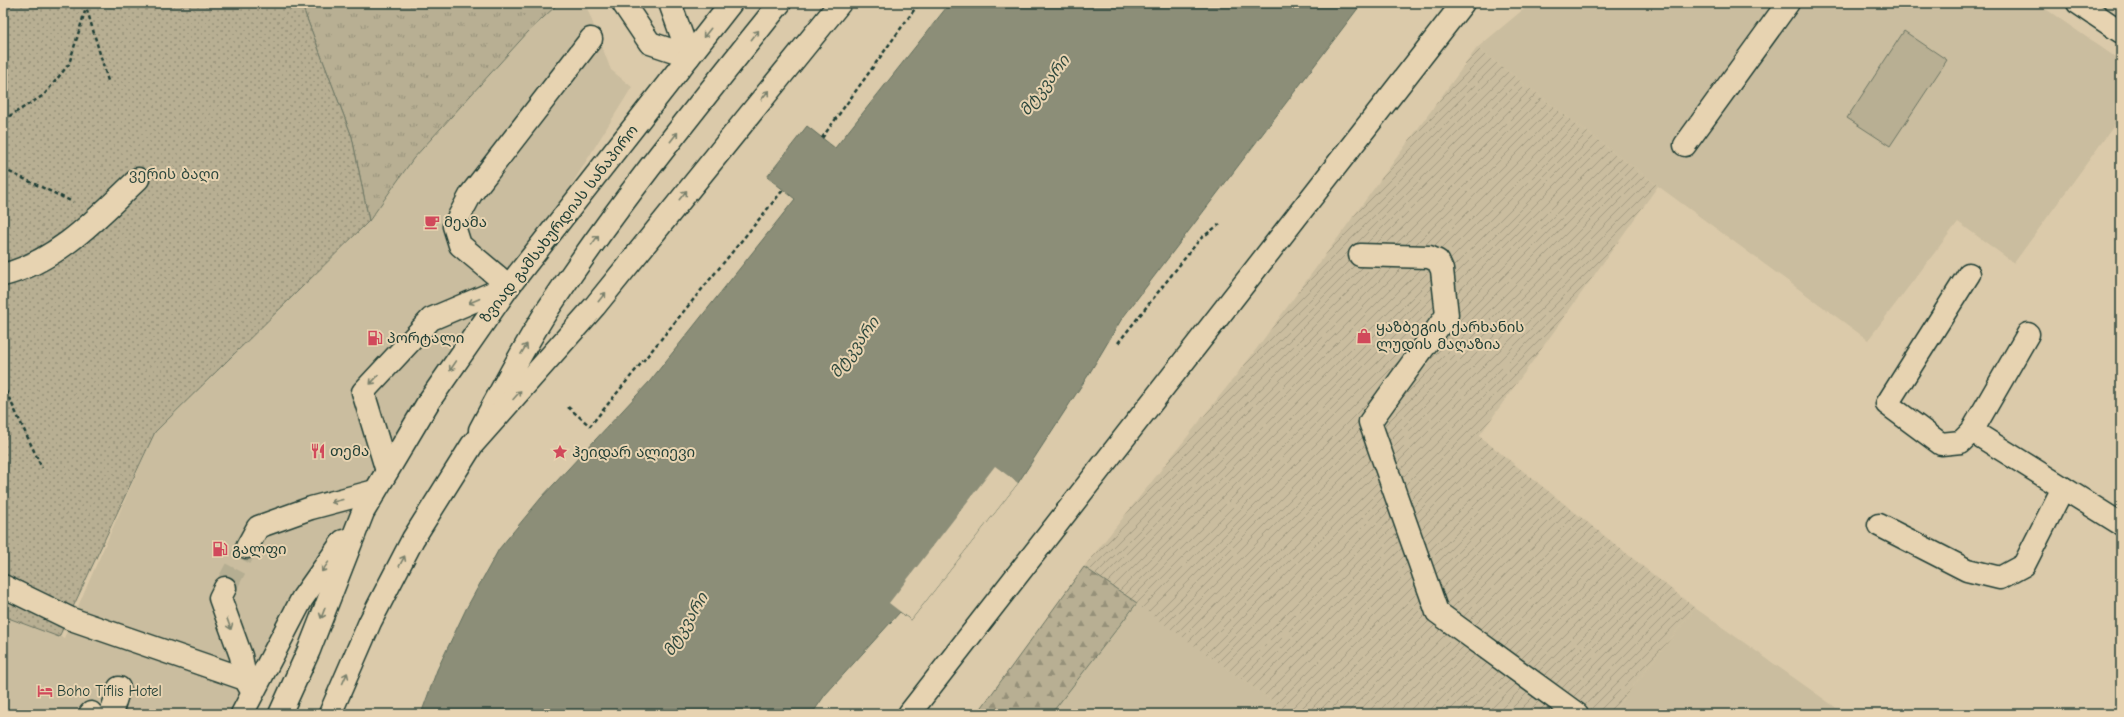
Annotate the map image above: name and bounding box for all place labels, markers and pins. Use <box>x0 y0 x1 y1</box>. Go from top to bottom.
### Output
cafe icon: მეამა <box>423 213 441 231</box>
place label: მეამა <box>444 213 487 231</box>
place label: ყაზბეგის ქარხანის ლუდის მაღაზია <box>1376 318 1524 353</box>
shop icon: ყაზბეგის ქარხანის ლუდის მაღაზია <box>1355 327 1373 345</box>
fuel station icon: პორტალი <box>366 329 384 347</box>
place label: პორტალი <box>387 329 464 347</box>
restaurant icon: თემა <box>309 442 327 460</box>
place label: თემა <box>330 442 369 460</box>
place icon: ჰეიდარ ალიევი <box>551 443 569 461</box>
place label: ჰეიდარ ალიევი <box>572 443 695 461</box>
fuel station icon: გალფი <box>211 540 229 558</box>
place label: გალფი <box>232 540 287 558</box>
hotel icon: Boho Tiflis Hotel <box>36 682 54 700</box>
place label: Boho Tiflis Hotel <box>57 682 162 700</box>

